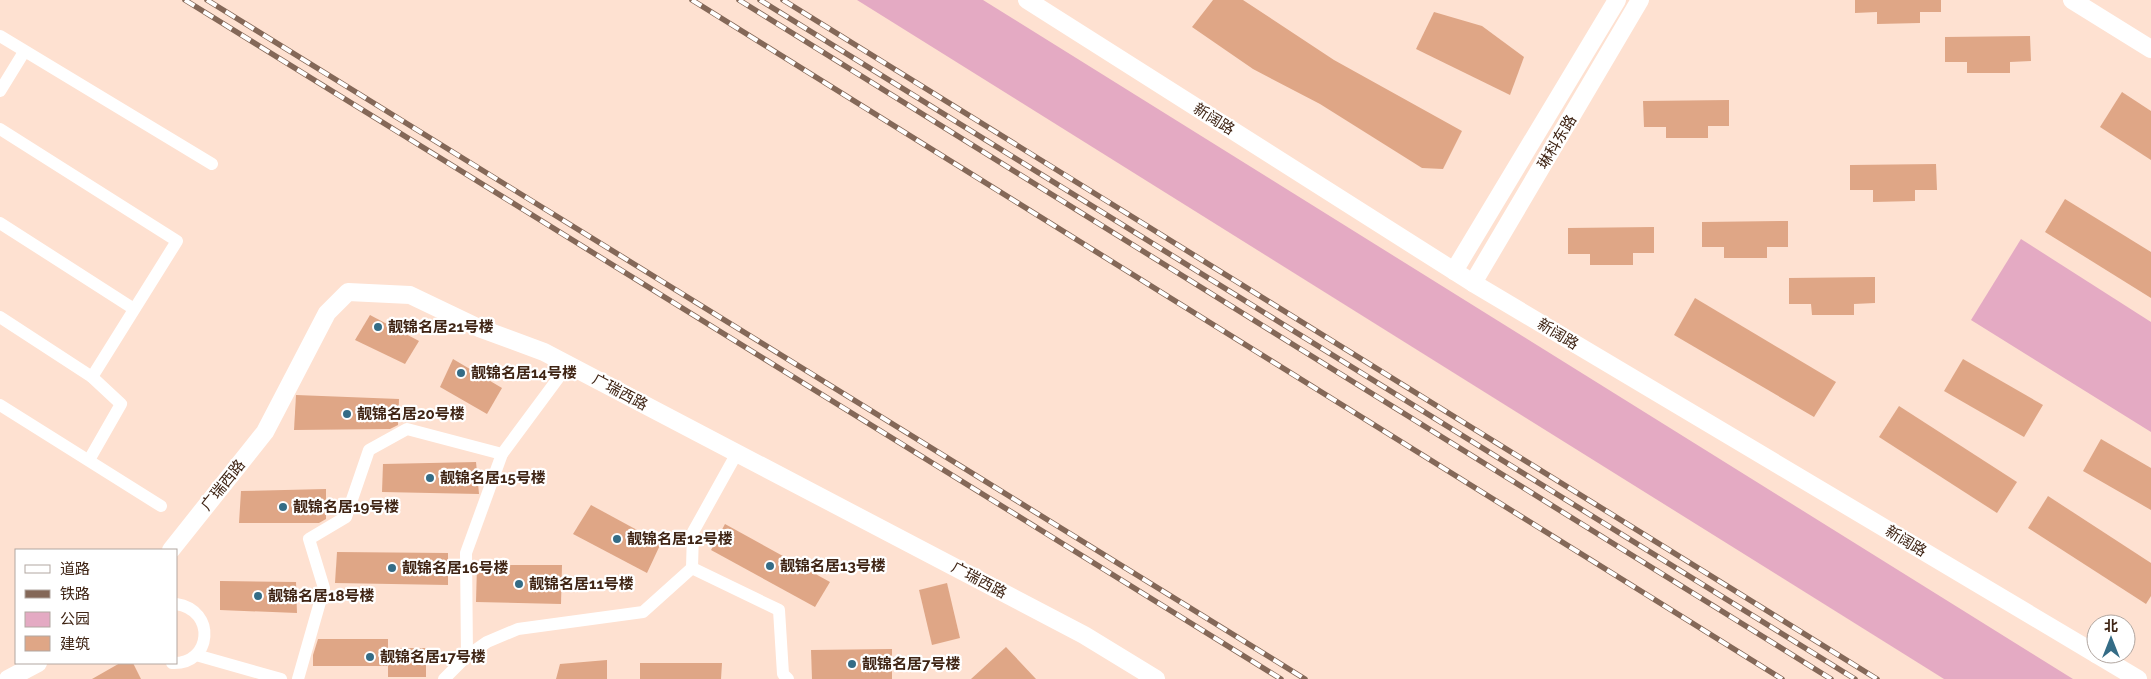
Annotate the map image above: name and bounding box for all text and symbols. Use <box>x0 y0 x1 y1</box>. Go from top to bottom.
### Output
street label: 新阔路 <box>1190 99 1238 139</box>
street label: 琳科东路 <box>1534 112 1580 172</box>
street label: 新阔路 <box>1534 315 1582 353</box>
place label: 靓锦名居21号楼 <box>388 318 494 336</box>
marker: 靓锦名居21号楼 <box>372 321 384 333</box>
place label: 靓锦名居14号楼 <box>471 364 577 382</box>
marker: 靓锦名居14号楼 <box>455 367 467 379</box>
street label: 广瑞西路 <box>589 370 651 414</box>
place label: 靓锦名居20号楼 <box>357 405 465 423</box>
marker: 靓锦名居20号楼 <box>341 408 353 420</box>
street label: 广瑞西路 <box>197 456 249 514</box>
place label: 靓锦名居15号楼 <box>440 469 546 487</box>
marker: 靓锦名居15号楼 <box>424 472 436 484</box>
place label: 靓锦名居19号楼 <box>293 498 399 516</box>
marker: 靓锦名居19号楼 <box>277 501 289 513</box>
street label: 新阔路 <box>1882 522 1930 560</box>
place label: 靓锦名居12号楼 <box>627 530 733 548</box>
marker: 靓锦名居12号楼 <box>611 533 623 545</box>
legend <box>15 549 178 664</box>
place label: 靓锦名居13号楼 <box>780 557 886 575</box>
street label: 广瑞西路 <box>948 558 1010 602</box>
place label: 靓锦名居16号楼 <box>402 559 509 577</box>
text: 道路 <box>60 560 90 578</box>
marker: 靓锦名居13号楼 <box>764 560 776 572</box>
marker: 靓锦名居16号楼 <box>386 562 398 574</box>
place label: 靓锦名居11号楼 <box>529 575 634 593</box>
marker: 靓锦名居11号楼 <box>513 578 525 590</box>
text: 铁路 <box>60 585 90 603</box>
place label: 靓锦名居18号楼 <box>268 587 374 605</box>
marker: 靓锦名居18号楼 <box>252 590 264 602</box>
text: 公园 <box>60 610 90 628</box>
north arrow <box>2086 614 2136 664</box>
text: 北 <box>2104 618 2118 634</box>
text: 建筑 <box>60 635 90 653</box>
place label: 靓锦名居17号楼 <box>380 648 486 666</box>
marker: 靓锦名居17号楼 <box>364 651 376 663</box>
place label: 靓锦名居7号楼 <box>862 655 960 673</box>
marker: 靓锦名居7号楼 <box>846 658 858 670</box>

